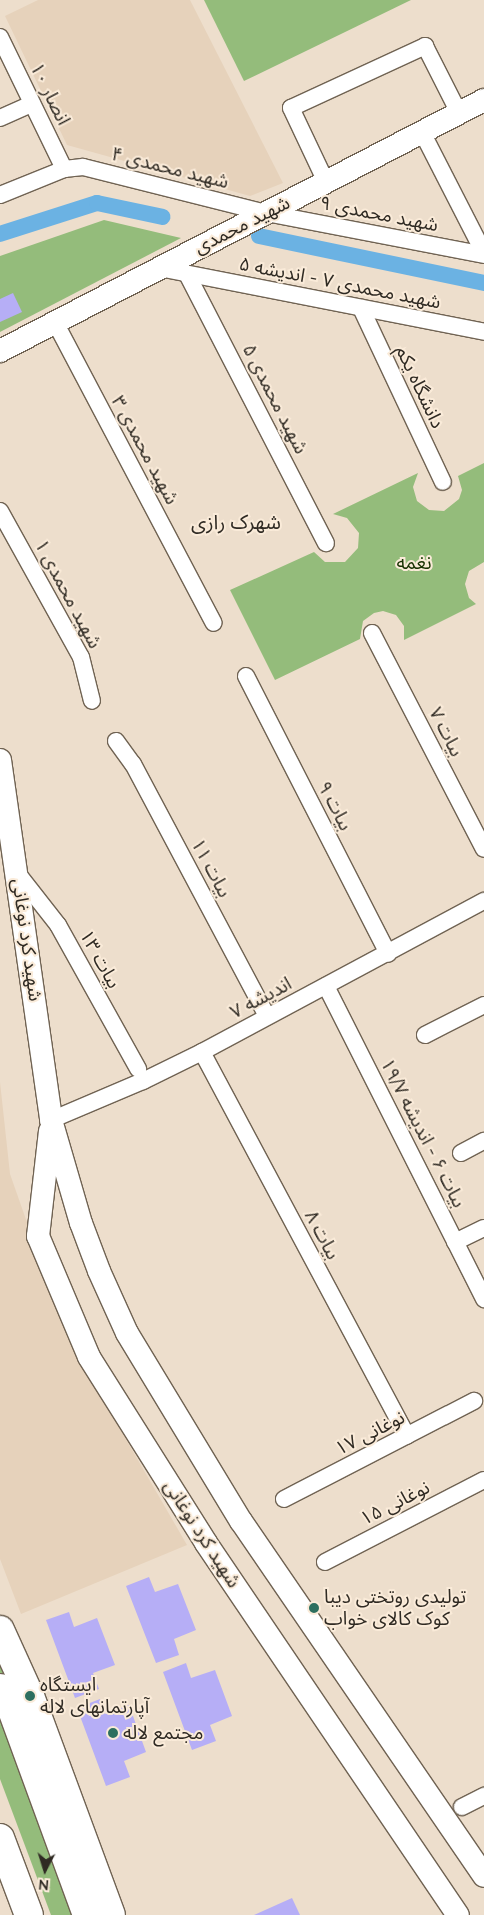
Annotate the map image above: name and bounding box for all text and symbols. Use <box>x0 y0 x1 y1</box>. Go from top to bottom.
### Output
street label: انصار ۱۰ <box>25 59 75 129</box>
street label: شهید محمدی ۴ <box>109 142 231 194</box>
street label: شهید محمدی <box>190 191 294 259</box>
street label: شهید محمدی ۹ <box>318 191 440 237</box>
street label: شهید محمدی ۷ - اندیشه ۵ <box>237 252 443 314</box>
street label: شهید محمدی ۵ <box>238 340 312 458</box>
street label: دانشگاه یکم <box>391 342 449 432</box>
street label: شهید محمدی ۳ <box>107 392 183 508</box>
district label: شهرک رازی <box>191 509 281 533</box>
street label: شهید محمدی ۱ <box>30 536 106 652</box>
park label: نغمه <box>396 552 432 574</box>
street label: بیات ۷ <box>424 703 468 761</box>
street label: بیات ۹ <box>313 777 357 835</box>
street label: بیات ۱۱ <box>186 835 236 901</box>
street label: شهید کرد نوغانی <box>7 877 47 1003</box>
street label: بیات ۱۳ <box>75 926 125 992</box>
street label: اندیشه ۷ <box>226 972 296 1024</box>
street label: بیات ۶ - اندیشه ۱۹/۷ <box>376 1055 470 1211</box>
street label: بیات ۸ <box>300 1207 344 1263</box>
street label: نوغانی ۱۷ <box>331 1406 409 1460</box>
street label: شهید کرد نوغانی <box>159 1476 245 1592</box>
street label: نوغانی ۱۵ <box>356 1476 434 1530</box>
place label: تولیدی روتختی دیبا کوک کالای خواب <box>324 1586 466 1630</box>
marker: تولیدی روتختی دیبا کوک کالای خواب <box>308 1602 320 1614</box>
place label: ایستگاه آپارتمانهای لاله <box>40 1674 149 1718</box>
marker: ایستگاه آپارتمانهای لاله <box>24 1690 36 1702</box>
place label: مجتمع لاله <box>123 1722 203 1744</box>
marker: مجتمع لاله <box>107 1727 119 1739</box>
north arrow <box>20 1845 70 1895</box>
text: N <box>38 1876 50 1894</box>

